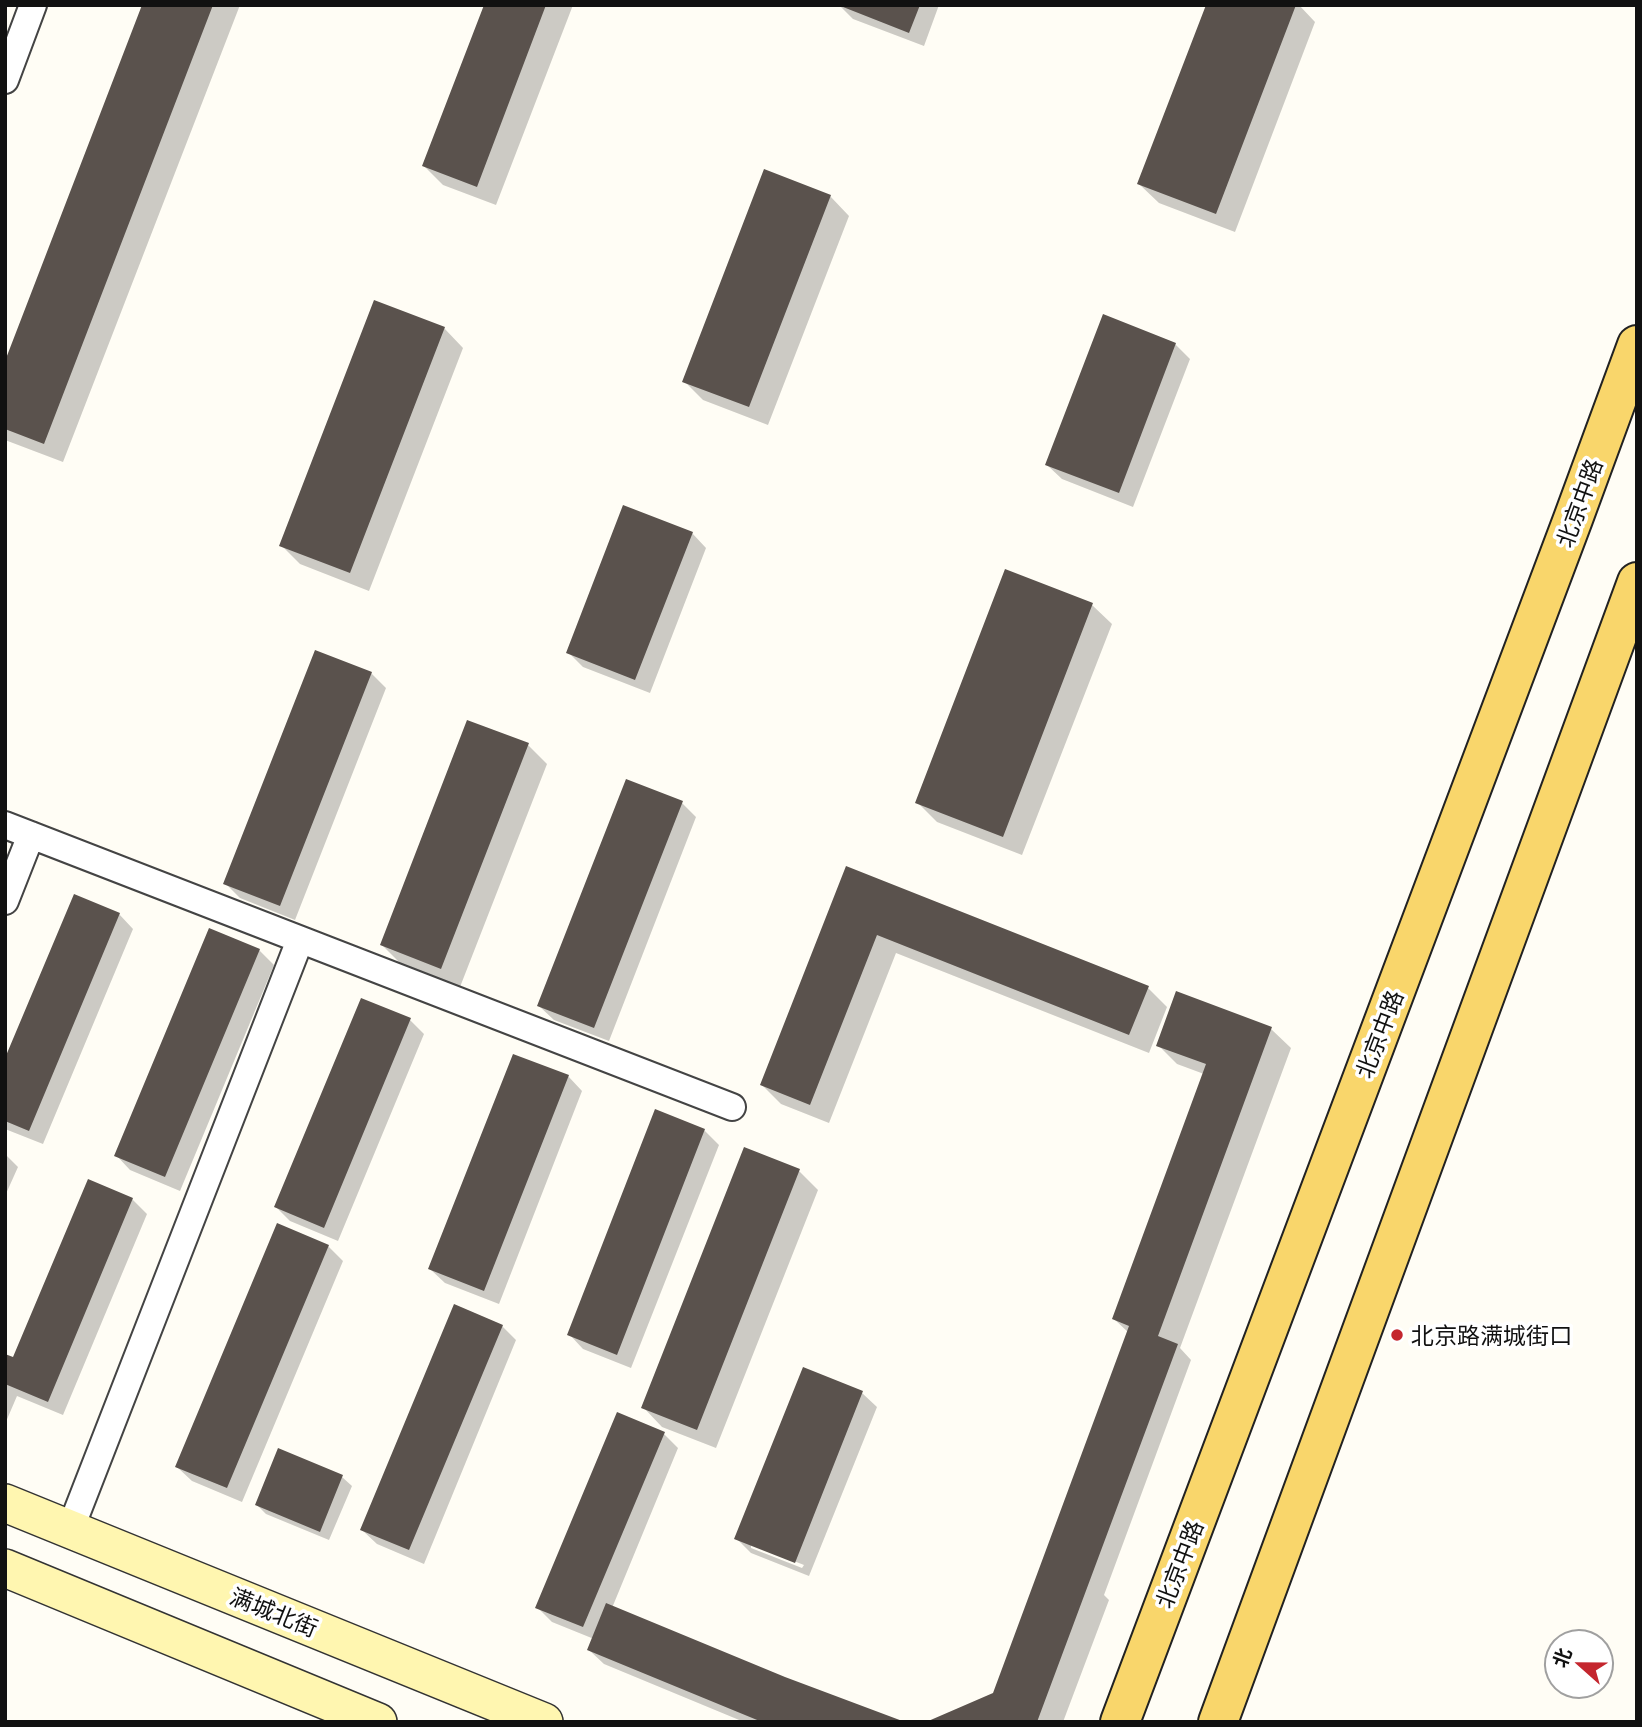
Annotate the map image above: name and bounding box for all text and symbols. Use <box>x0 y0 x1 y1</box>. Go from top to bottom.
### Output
street label: 北京中路 <box>1550 455 1608 551</box>
street label: 北京中路 <box>1350 986 1408 1082</box>
place label: 北京路满城街口 <box>1411 1321 1572 1349</box>
marker: 北京路满城街口 <box>1389 1327 1405 1343</box>
street label: 北京中路 <box>1150 1516 1208 1612</box>
street label: 满城北街 <box>226 1582 322 1642</box>
north arrow <box>1544 1629 1614 1699</box>
text: 北 <box>1545 1643 1577 1671</box>

